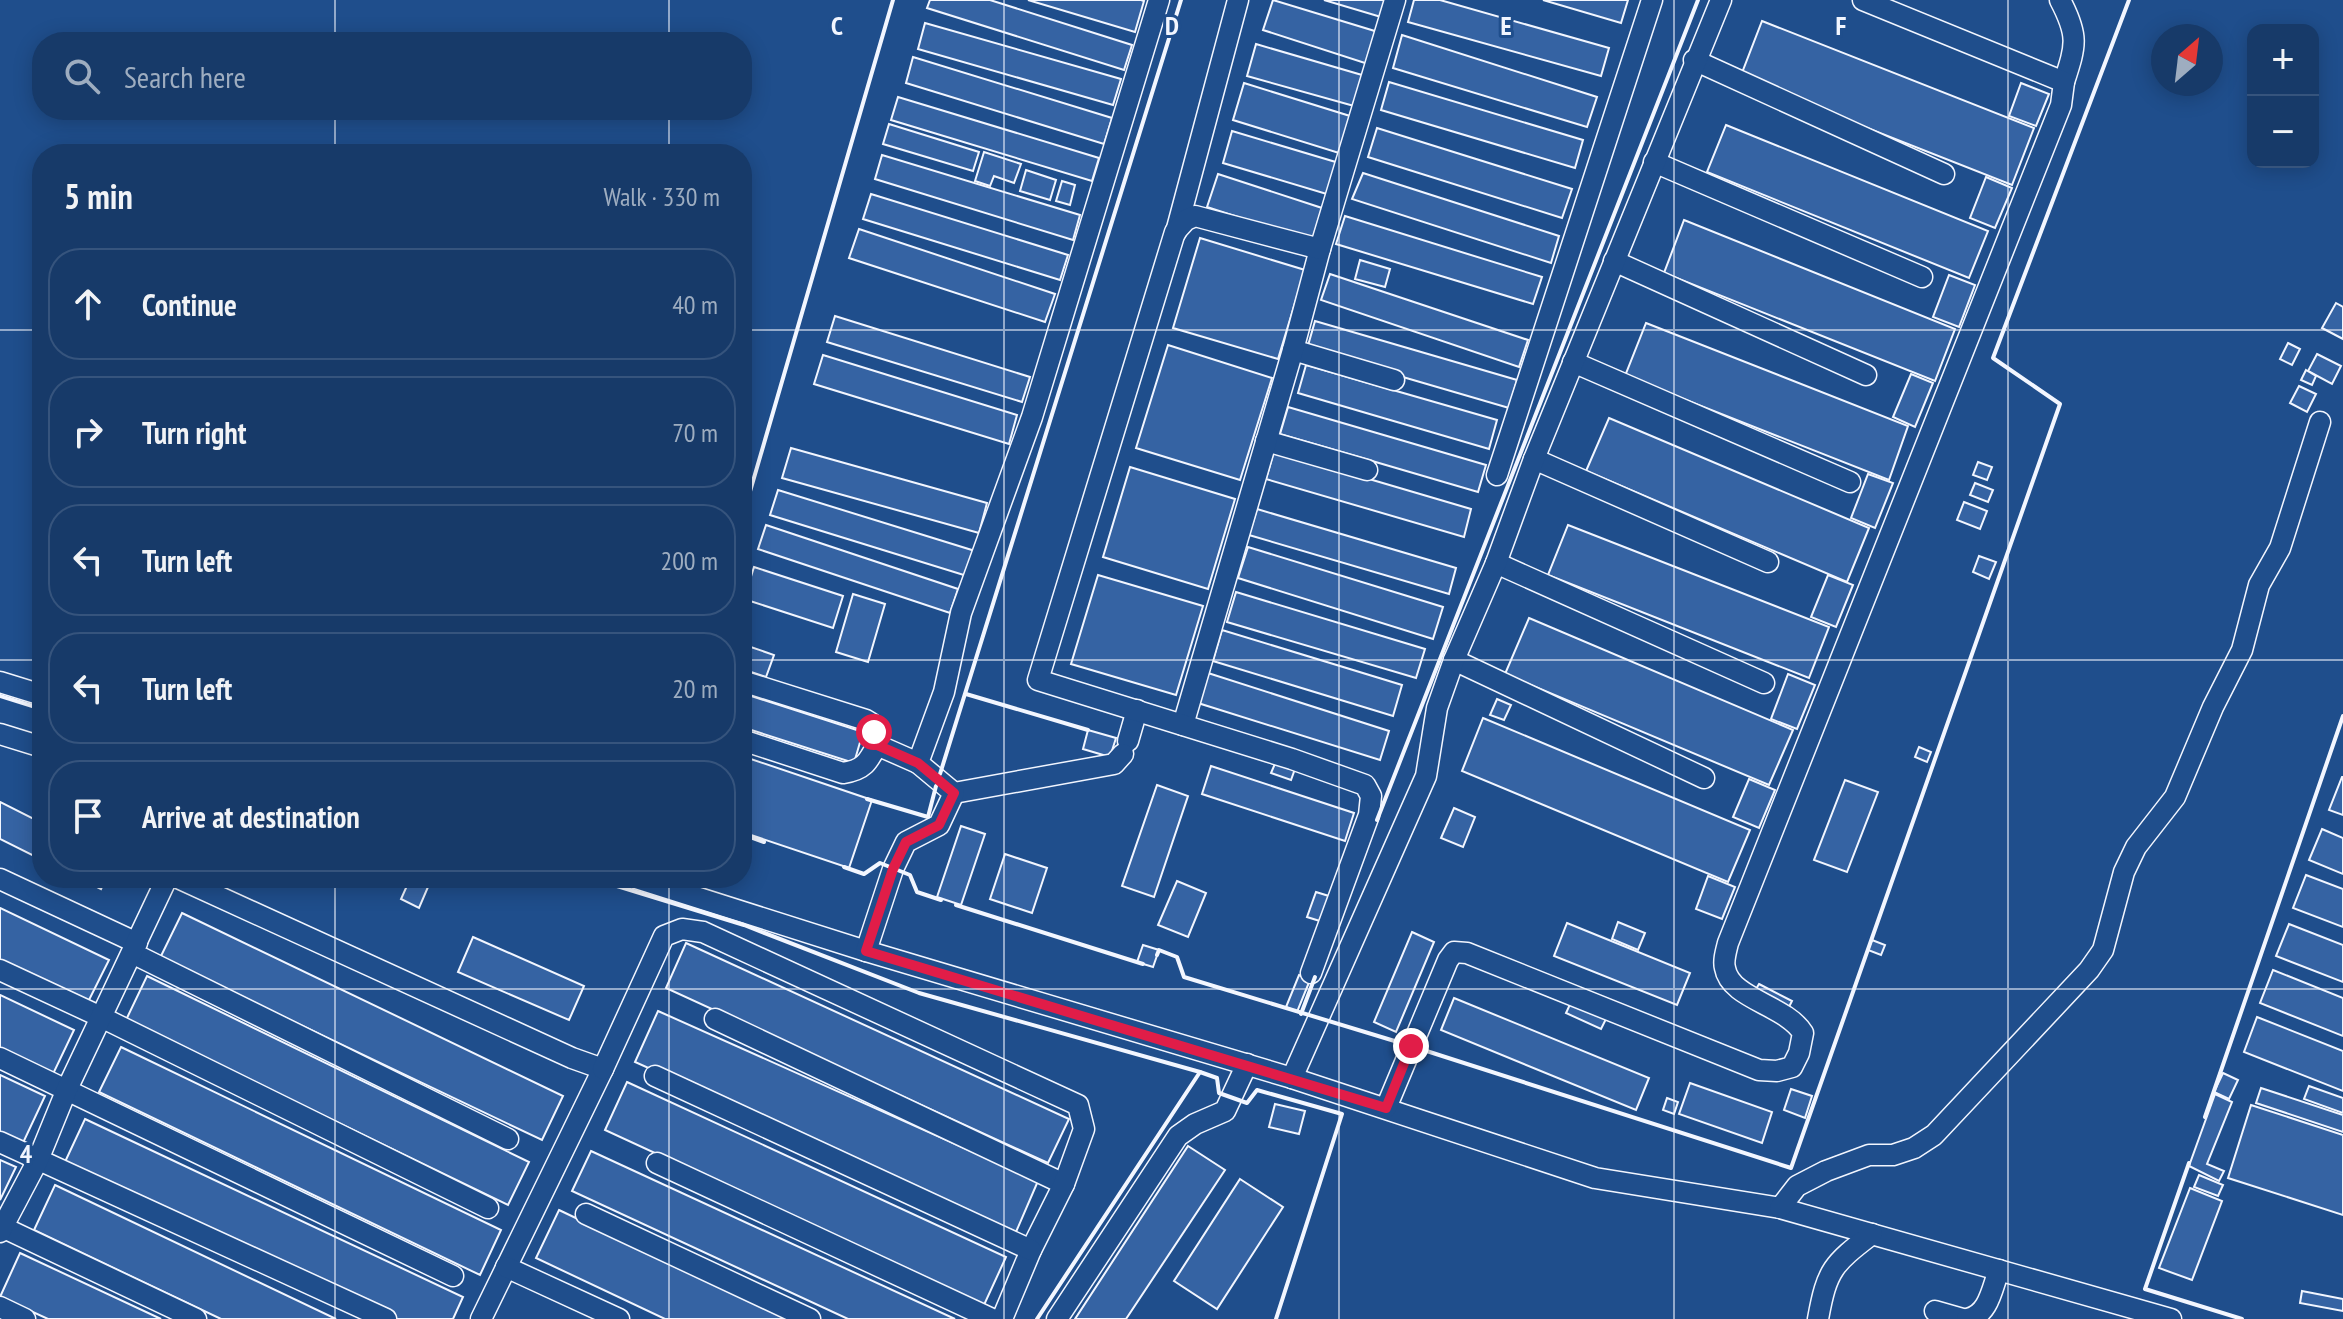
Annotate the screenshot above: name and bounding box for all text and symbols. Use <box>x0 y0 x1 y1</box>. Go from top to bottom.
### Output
text: C <box>831 9 843 42</box>
text: D <box>1165 9 1179 42</box>
text: E <box>1500 9 1512 42</box>
text: F <box>1836 9 1847 42</box>
north arrow <box>2151 24 2223 96</box>
map controls <box>2247 24 2319 168</box>
button: + <box>2247 24 2319 96</box>
search box <box>32 32 752 120</box>
icon: search <box>60 54 104 98</box>
text: Search here <box>124 57 246 96</box>
button: − <box>2247 96 2319 168</box>
text: 5 min <box>64 174 133 218</box>
text: Walk · 330 m <box>603 180 720 213</box>
icon: ahead <box>66 282 110 326</box>
text: Continue <box>142 285 237 324</box>
text: 40 m <box>672 288 718 321</box>
icon: right <box>66 410 110 454</box>
text: Turn right <box>142 413 246 452</box>
text: 70 m <box>672 416 718 449</box>
icon: left <box>66 538 110 582</box>
text: Turn left <box>142 541 232 580</box>
text: 200 m <box>660 544 718 577</box>
icon: left <box>66 666 110 710</box>
text: Turn left <box>142 669 232 708</box>
text: 20 m <box>672 672 718 705</box>
route start <box>856 714 892 750</box>
icon: arrive <box>66 794 110 838</box>
text: Arrive at destination <box>142 797 360 836</box>
route end <box>1393 1028 1429 1064</box>
text: 4 <box>20 1137 33 1170</box>

